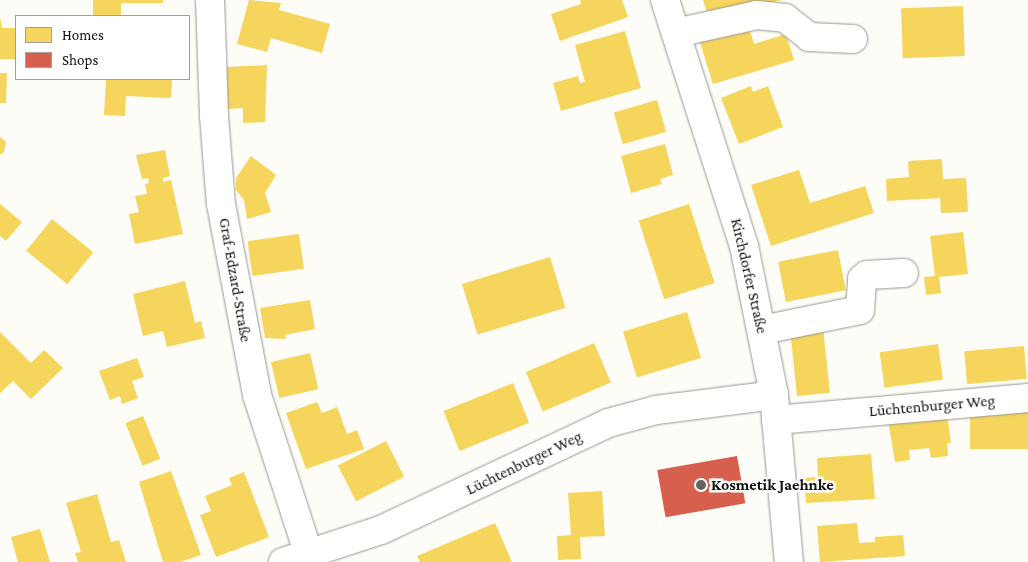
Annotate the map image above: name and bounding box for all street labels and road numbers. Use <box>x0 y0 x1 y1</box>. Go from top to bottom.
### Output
street label: Graf-Edzard-Straße <box>215 216 255 344</box>
street label: Kirchdorfer Straße <box>726 216 772 336</box>
street label: Lüchtenburger Weg <box>868 391 996 421</box>
street label: Lüchtenburger Weg <box>463 427 585 499</box>

